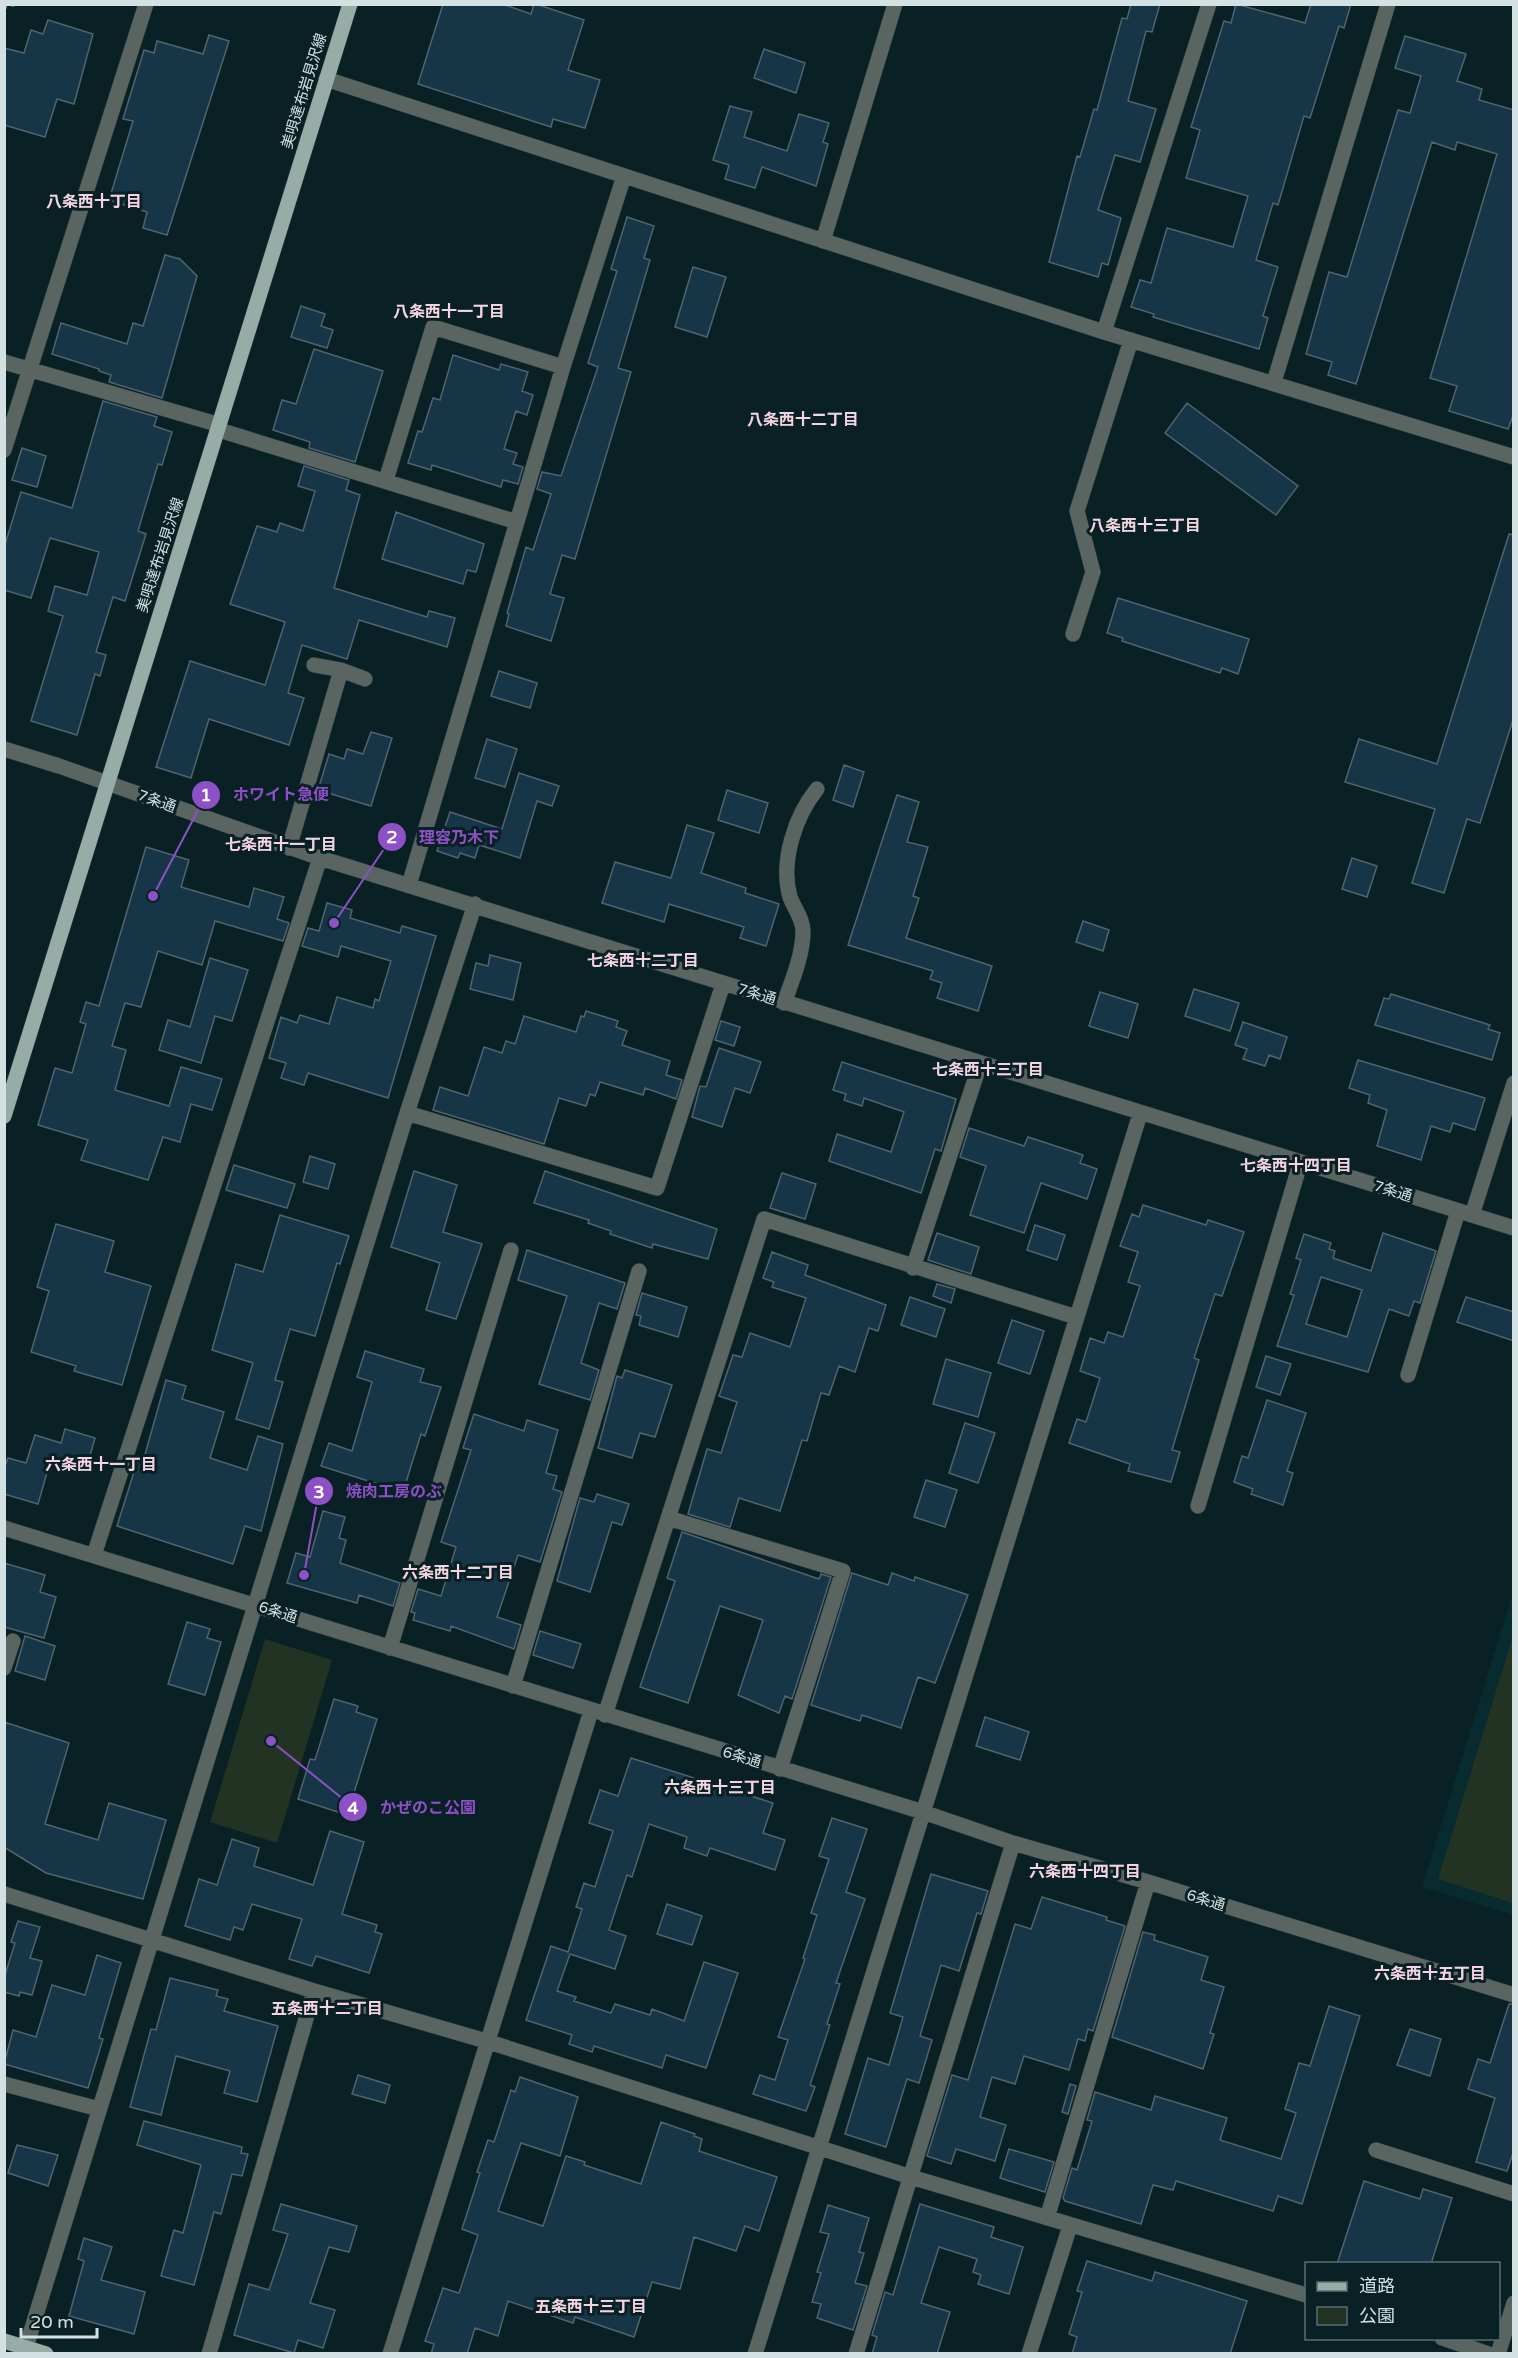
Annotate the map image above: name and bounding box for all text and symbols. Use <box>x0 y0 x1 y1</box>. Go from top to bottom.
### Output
street label: 美唄達布岩見沢線 <box>278 31 330 151</box>
district label: 八条西十丁目 <box>46 192 142 212</box>
district label: 八条西十一丁目 <box>393 302 505 322</box>
district label: 八条西十二丁目 <box>747 410 859 430</box>
street label: 美唄達布岩見沢線 <box>133 495 187 615</box>
district label: 八条西十三丁目 <box>1089 516 1201 536</box>
callout: ホワイト急便 <box>191 778 341 812</box>
text: 1 <box>200 784 212 806</box>
text: ホワイト急便 <box>233 785 329 805</box>
street label: 7条通 <box>135 786 179 816</box>
callout: 理容乃木下 <box>377 820 511 854</box>
text: 2 <box>386 826 398 848</box>
text: 理容乃木下 <box>419 828 499 848</box>
district label: 七条西十一丁目 <box>225 835 337 855</box>
district label: 七条西十二丁目 <box>587 951 699 971</box>
street label: 7条通 <box>736 980 778 1008</box>
district label: 七条西十三丁目 <box>932 1060 1044 1080</box>
district label: 七条西十四丁目 <box>1240 1156 1352 1176</box>
street label: 7条通 <box>1372 1177 1414 1205</box>
district label: 六条西十一丁目 <box>45 1455 157 1475</box>
callout: 焼肉工房のぶ <box>304 1474 454 1508</box>
text: 3 <box>313 1481 325 1503</box>
text: 焼肉工房のぶ <box>346 1482 442 1502</box>
district label: 六条西十二丁目 <box>402 1563 514 1583</box>
street label: 6条通 <box>256 1597 300 1627</box>
street label: 6条通 <box>721 1743 763 1771</box>
district label: 六条西十三丁目 <box>664 1778 776 1798</box>
callout: かぜのこ公園 <box>338 1790 488 1824</box>
text: 4 <box>347 1797 359 1819</box>
text: かぜのこ公園 <box>380 1798 476 1818</box>
district label: 六条西十四丁目 <box>1029 1862 1141 1882</box>
street label: 6条通 <box>1185 1886 1227 1914</box>
district label: 六条西十五丁目 <box>1374 1964 1486 1984</box>
district label: 五条西十二丁目 <box>271 1999 383 2019</box>
legend <box>1305 2262 1500 2340</box>
text: 道路 <box>1359 2275 1395 2297</box>
district label: 五条西十三丁目 <box>535 2297 647 2317</box>
scale bar <box>21 2301 98 2339</box>
text: 公園 <box>1359 2305 1395 2327</box>
text: 20 m <box>30 2311 74 2333</box>

